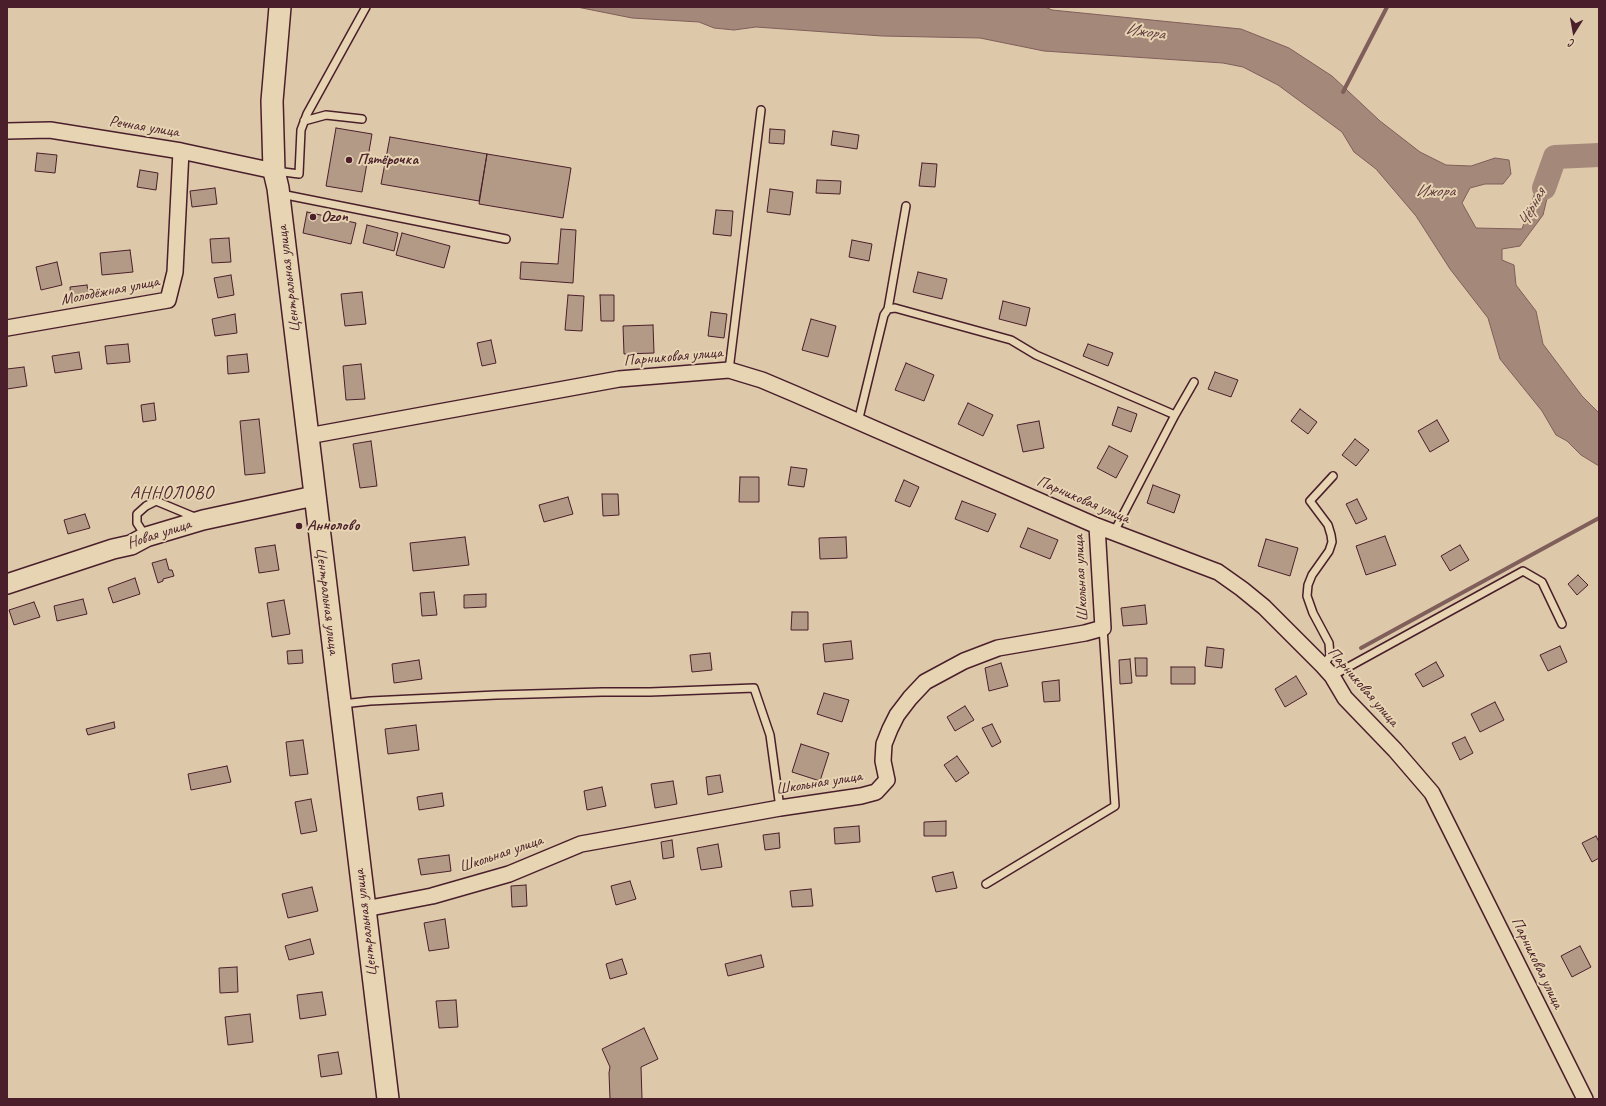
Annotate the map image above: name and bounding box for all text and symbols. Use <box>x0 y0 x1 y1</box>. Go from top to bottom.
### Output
north arrow <box>1554 12 1594 52</box>
water label: Ижора <box>1124 19 1166 45</box>
text: С <box>1568 36 1576 51</box>
street label: Речная улица <box>108 112 180 142</box>
place label: Пятёрочка <box>357 150 418 170</box>
marker: Пятёрочка <box>344 155 354 165</box>
water label: Ижора <box>1415 182 1455 202</box>
water label: Чёрная <box>1514 185 1550 231</box>
place label: Ozon <box>321 207 348 227</box>
marker: Ozon <box>308 212 318 222</box>
street label: Центральная улица <box>273 224 305 334</box>
street label: Молодёжная улица <box>59 272 161 310</box>
street label: Парниковая улица <box>623 343 723 371</box>
street label: Парниковая улица <box>1034 472 1132 528</box>
district label: АННОЛОВО <box>130 482 214 504</box>
street label: Новая улица <box>125 515 193 553</box>
place label: Аннолово <box>307 516 360 536</box>
marker: Аннолово <box>294 521 304 531</box>
street label: Школьная улица <box>1069 534 1093 622</box>
street label: Центральная улица <box>311 546 343 656</box>
street label: Парниковая улица <box>1323 643 1403 731</box>
street label: Школьная улица <box>775 767 863 799</box>
street label: Школьная улица <box>457 831 545 877</box>
street label: Центральная улица <box>350 868 382 978</box>
street label: Парниковая улица <box>1507 914 1567 1012</box>

